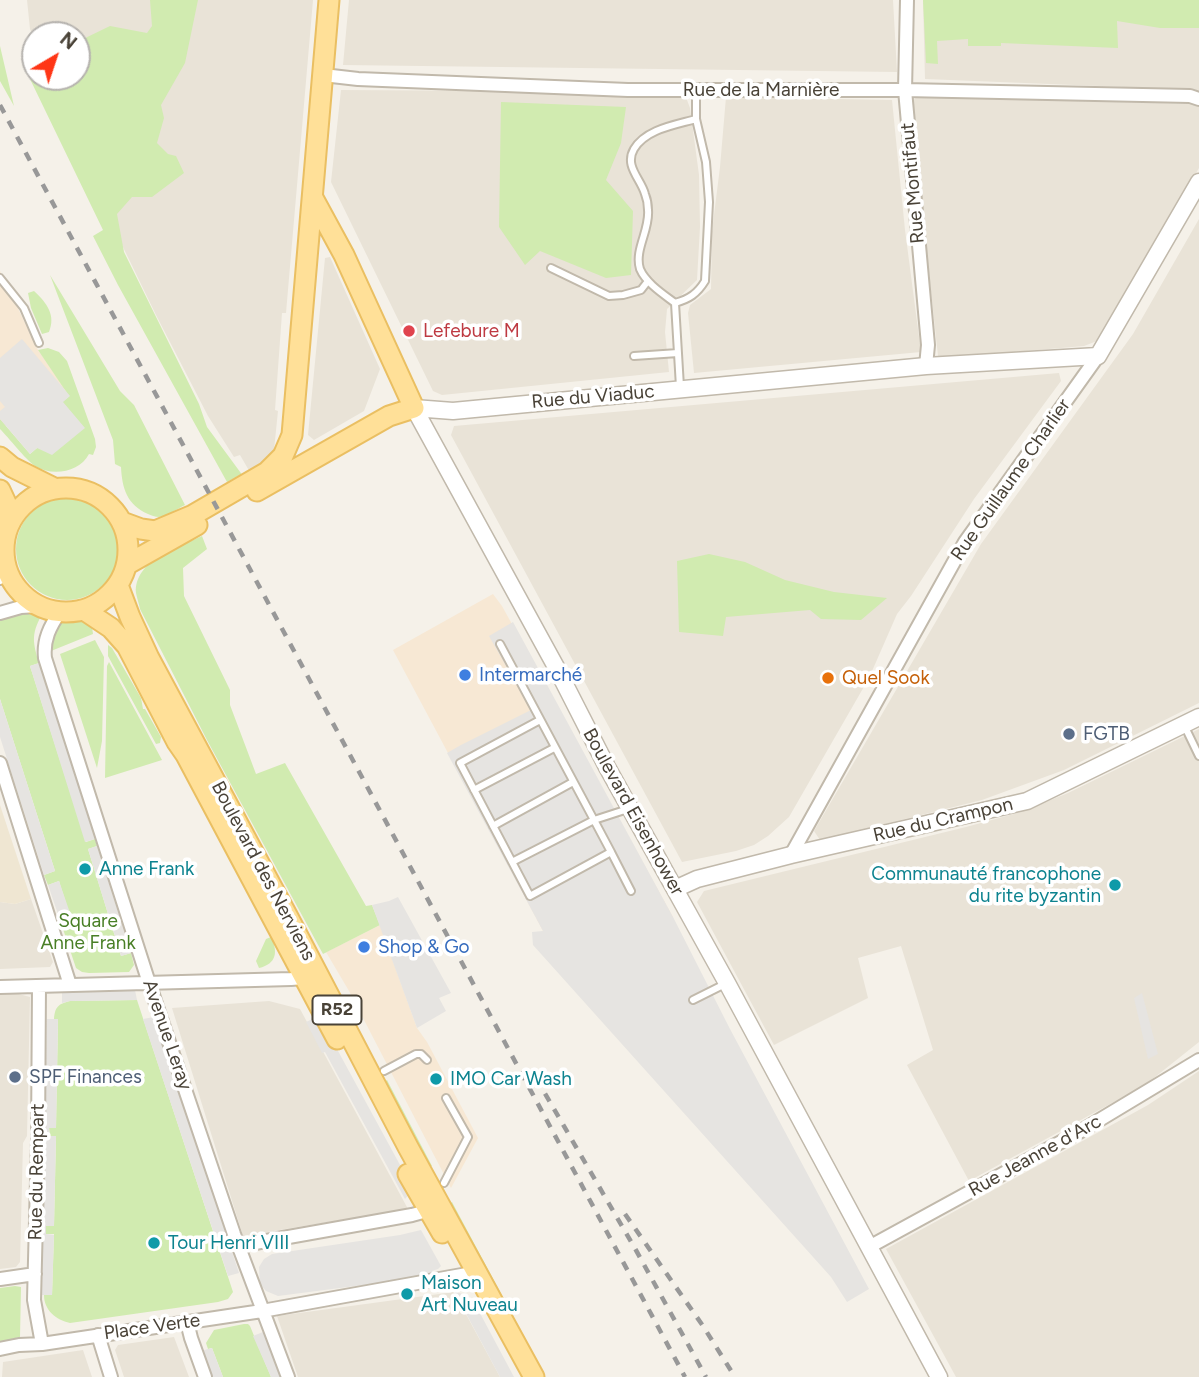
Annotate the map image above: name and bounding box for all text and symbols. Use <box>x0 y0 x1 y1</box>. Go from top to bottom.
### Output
north arrow <box>21 21 91 91</box>
text: N <box>55 27 81 54</box>
street label: Rue de la Marnière <box>683 79 839 101</box>
street label: Rue Montifaut <box>896 122 930 244</box>
place label: Lefebure M <box>423 320 520 342</box>
marker: Lefebure M <box>401 323 417 339</box>
street label: Rue du Viaduc <box>531 380 655 414</box>
street label: Rue Guillaume Charlier <box>946 395 1076 565</box>
place label: Intermarché <box>479 664 582 686</box>
marker: Intermarché <box>457 667 473 683</box>
place label: Quel Sook <box>842 667 930 689</box>
marker: Quel Sook <box>820 670 836 686</box>
place label: FGTB <box>1083 723 1130 745</box>
street label: Boulevard Eisenhower <box>578 724 688 900</box>
marker: FGTB <box>1061 726 1077 742</box>
street label: Boulevard des Nerviens <box>206 777 320 965</box>
street label: Rue du Crampon <box>871 793 1015 847</box>
place label: Anne Frank <box>99 858 194 880</box>
marker: Anne Frank <box>77 861 93 877</box>
place label: Communauté francophone du rite byzantin <box>871 863 1101 907</box>
marker: Communauté francophone du rite byzantin <box>1107 877 1123 893</box>
park label: Square Anne Frank <box>40 910 136 954</box>
place label: Shop & Go <box>378 936 470 958</box>
marker: Shop & Go <box>356 939 372 955</box>
street label: Avenue Leray <box>137 977 197 1093</box>
road number: R52 <box>312 995 362 1024</box>
place label: SPF Finances <box>29 1066 142 1088</box>
place label: IMO Car Wash <box>450 1068 572 1090</box>
marker: SPF Finances <box>7 1069 23 1085</box>
marker: IMO Car Wash <box>428 1071 444 1087</box>
street label: Rue du Rempart <box>24 1103 50 1241</box>
street label: Rue Jeanne d'Arc <box>965 1110 1105 1202</box>
place label: Tour Henri VIII <box>168 1232 289 1254</box>
marker: Tour Henri VIII <box>146 1235 162 1251</box>
place label: Maison Art Nuveau <box>421 1272 518 1316</box>
marker: Maison Art Nuveau <box>399 1286 415 1302</box>
street label: Place Verte <box>102 1309 202 1345</box>

